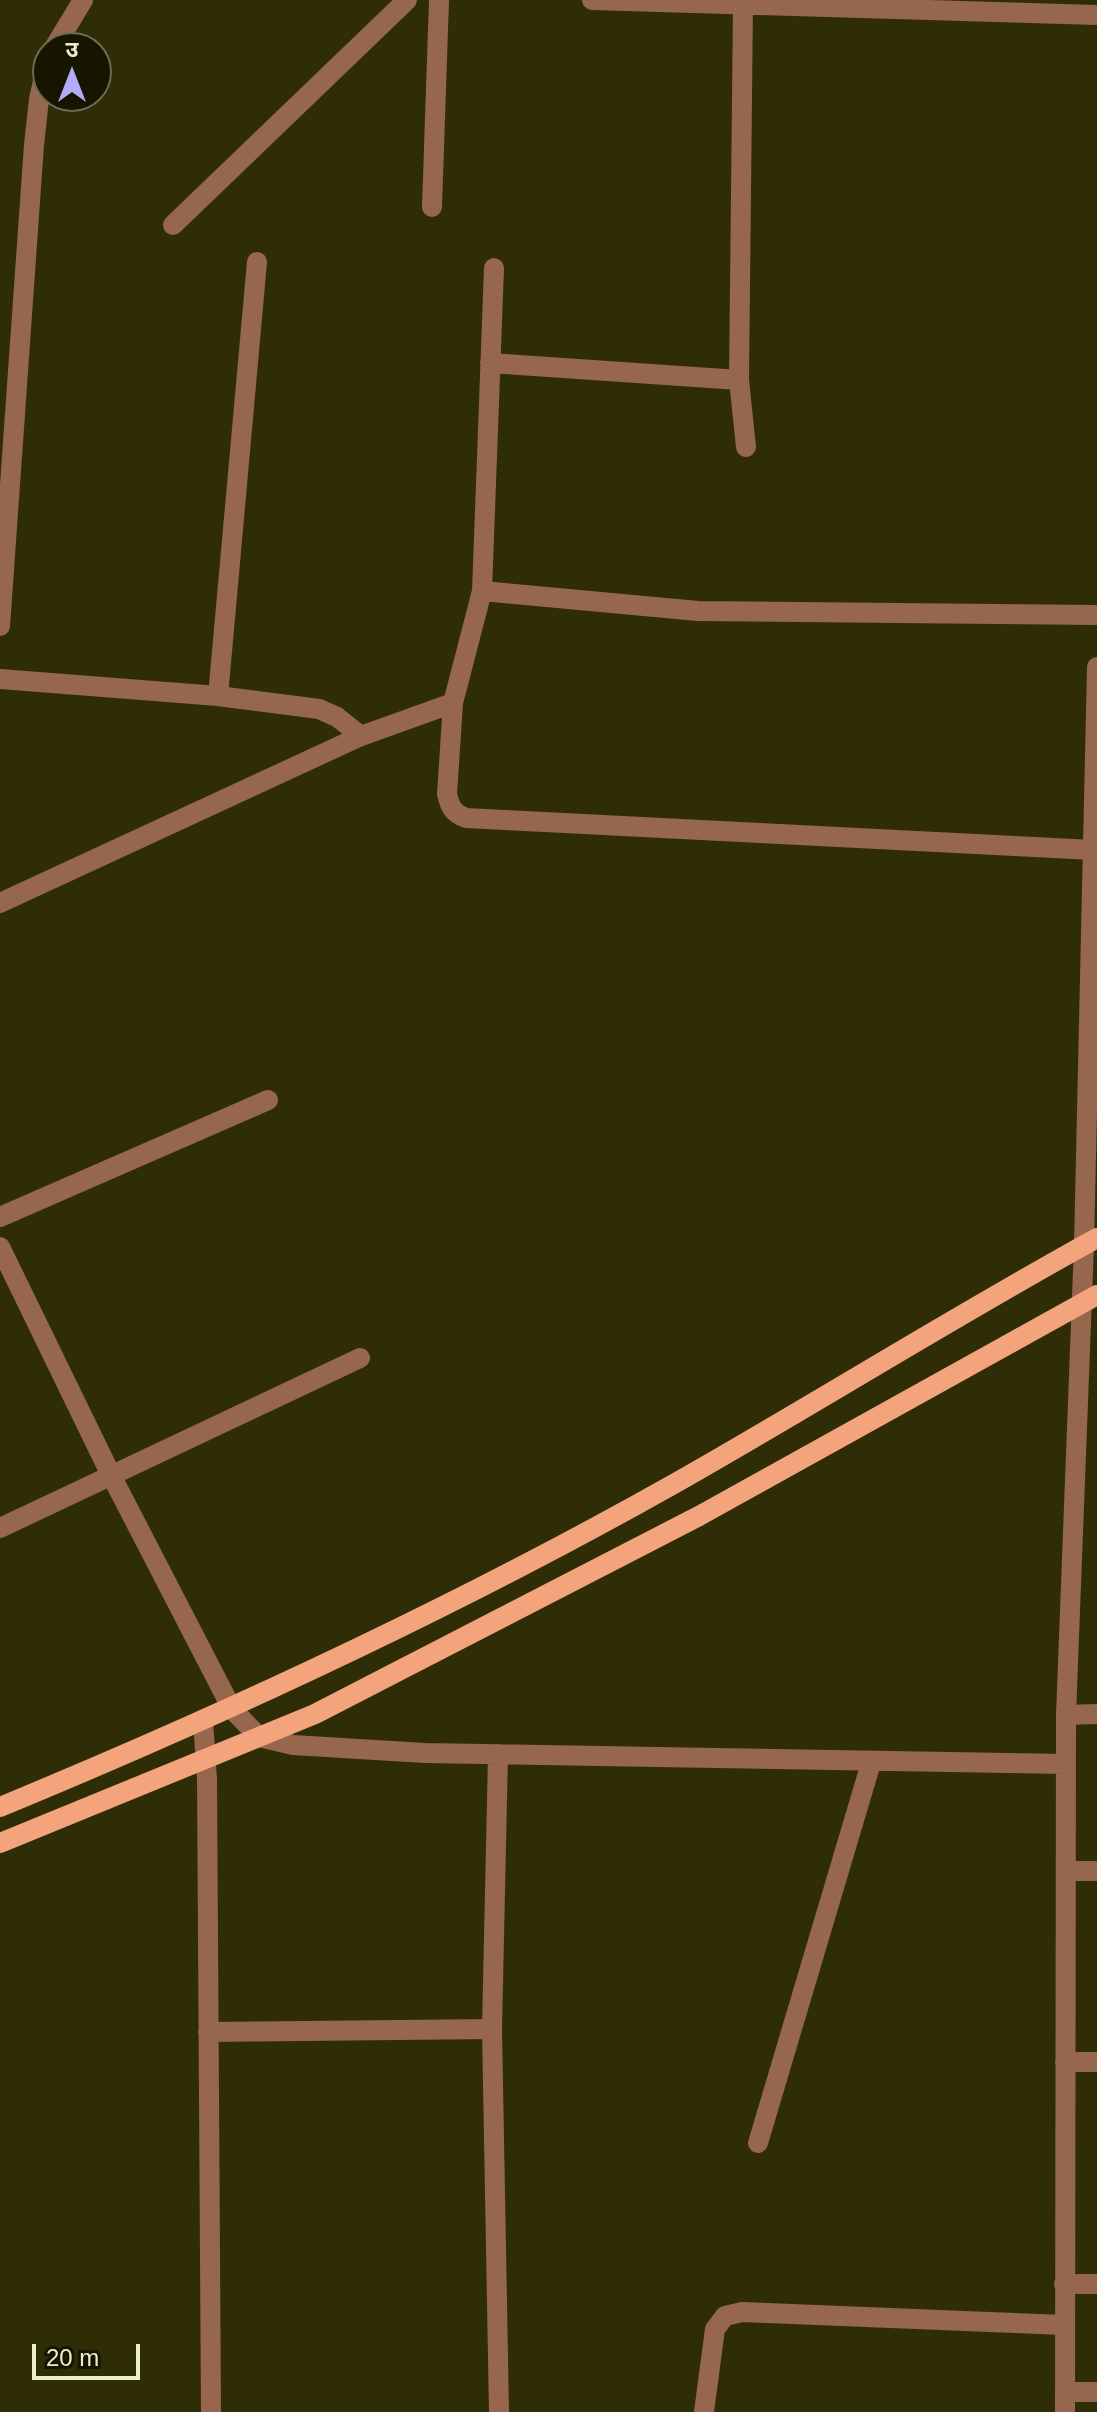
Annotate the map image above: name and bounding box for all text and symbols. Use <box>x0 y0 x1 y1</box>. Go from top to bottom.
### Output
north arrow <box>32 32 112 112</box>
text: उ <box>66 37 78 62</box>
scale bar <box>36 2328 144 2378</box>
text: 20 m <box>46 2344 99 2371</box>

